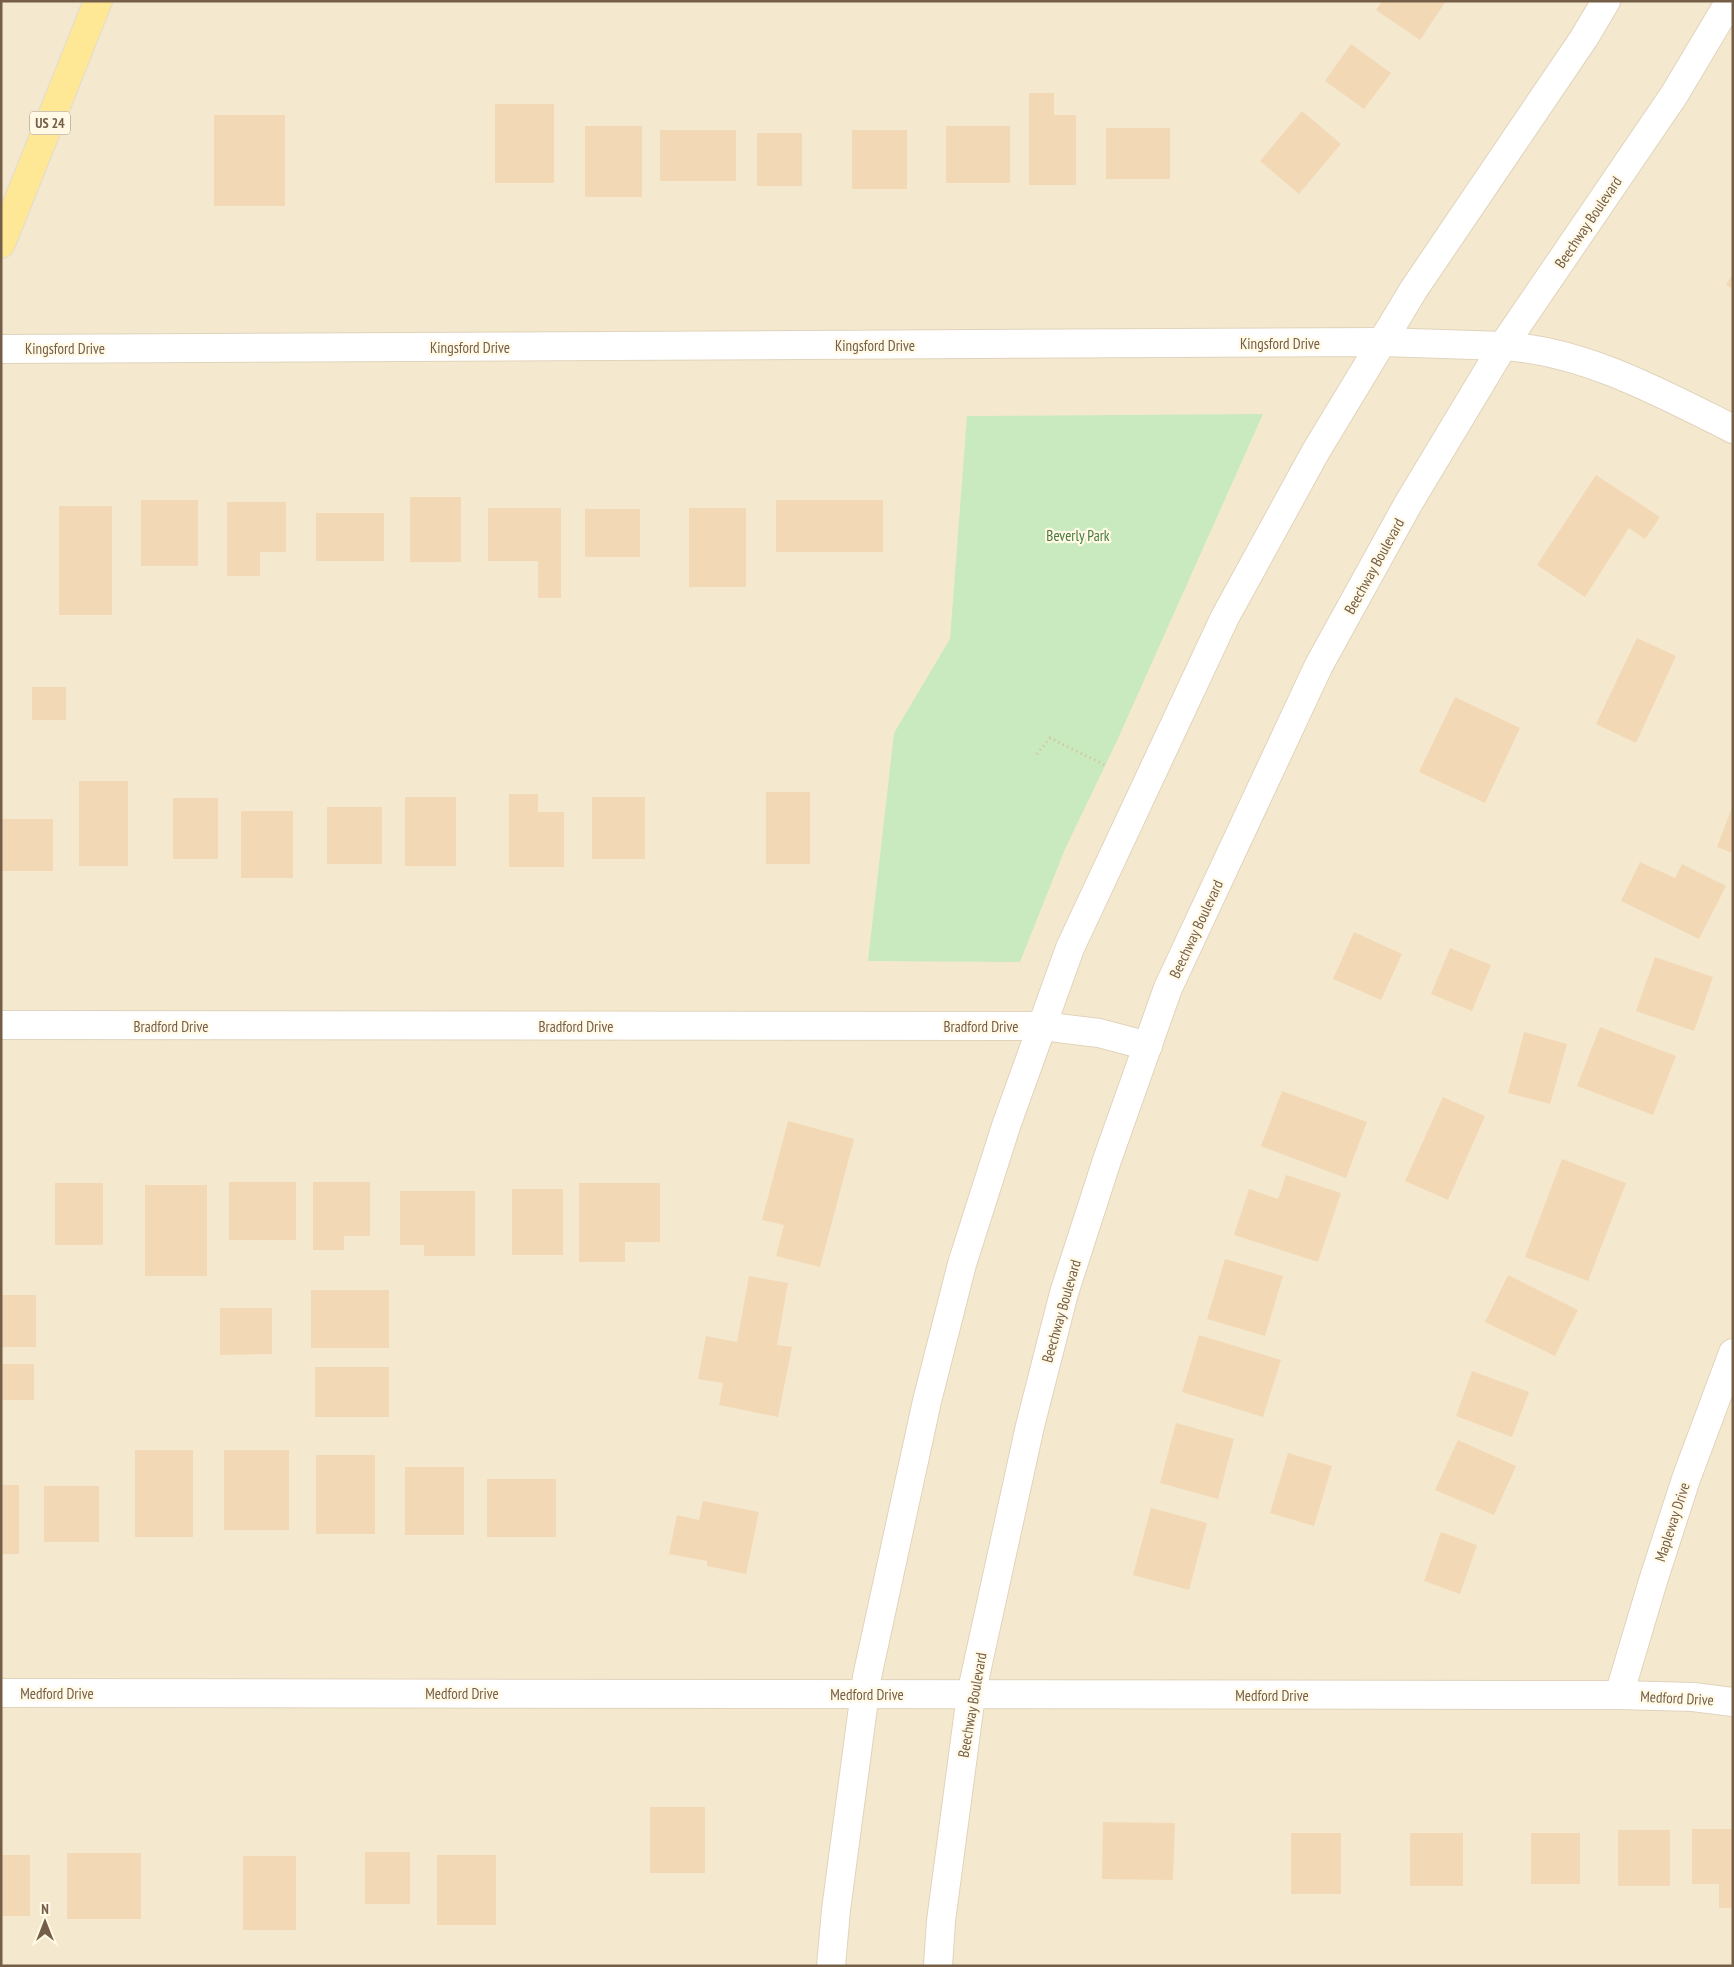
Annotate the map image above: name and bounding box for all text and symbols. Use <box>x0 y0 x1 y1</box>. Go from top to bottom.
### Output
road number: US 24 <box>30 112 70 134</box>
street label: Beechway Boulevard <box>1550 173 1626 271</box>
street label: Kingsford Drive <box>1240 334 1320 353</box>
street label: Kingsford Drive <box>835 336 915 355</box>
street label: Kingsford Drive <box>430 338 510 357</box>
street label: Kingsford Drive <box>25 339 105 358</box>
street label: Beechway Boulevard <box>1340 515 1408 617</box>
park label: Beverly Park <box>1046 526 1110 545</box>
street label: Beechway Boulevard <box>1165 877 1227 981</box>
street label: Bradford Drive <box>134 1017 208 1036</box>
street label: Bradford Drive <box>539 1017 613 1036</box>
street label: Bradford Drive <box>944 1017 1018 1036</box>
street label: Beechway Boulevard <box>1037 1257 1085 1365</box>
street label: Mapleway Drive <box>1650 1480 1694 1564</box>
street label: Beechway Boulevard <box>953 1651 991 1759</box>
street label: Medford Drive <box>20 1684 94 1703</box>
street label: Medford Drive <box>425 1684 499 1703</box>
street label: Medford Drive <box>830 1685 904 1704</box>
street label: Medford Drive <box>1235 1686 1309 1705</box>
street label: Medford Drive <box>1640 1687 1714 1709</box>
north arrow <box>20 1897 70 1947</box>
text: N <box>41 1900 49 1918</box>

